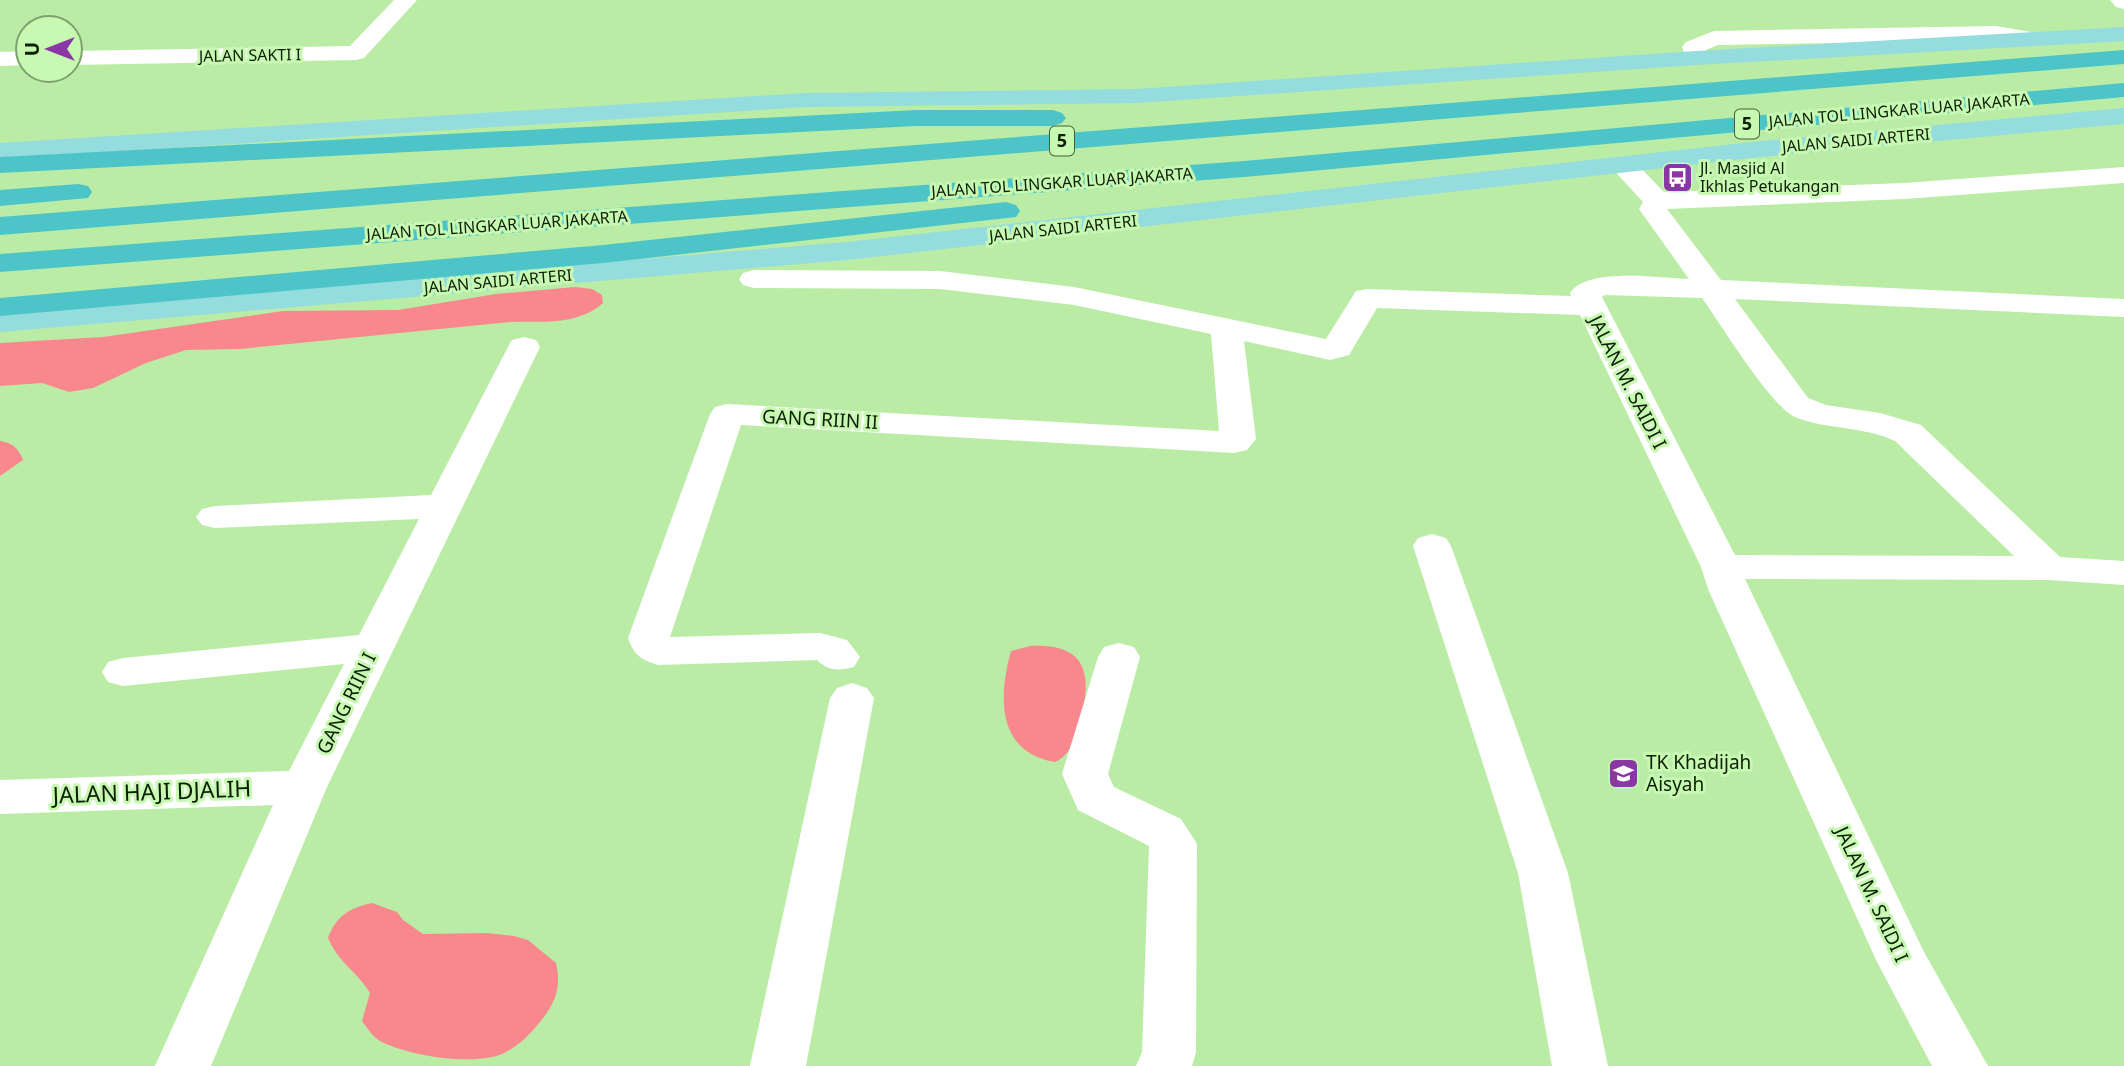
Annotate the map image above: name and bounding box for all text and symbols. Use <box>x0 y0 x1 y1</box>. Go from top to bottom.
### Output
north arrow <box>14 14 84 84</box>
text: U <box>19 42 45 56</box>
street label: JALAN SAKTI I <box>197 43 301 67</box>
street label: JALAN TOL LINGKAR LUAR JAKARTA <box>1766 88 2031 133</box>
road number: 5 <box>1735 110 1759 139</box>
street label: JALAN SAIDI ARTERI <box>1779 123 1931 158</box>
road number: 5 <box>1050 126 1074 156</box>
place label: Jl. Masjid Al Ikhlas Petukangan <box>1698 157 1839 197</box>
bus stop icon: Jl. Masjid Al Ikhlas Petukangan <box>1660 160 1694 194</box>
street label: JALAN TOL LINGKAR LUAR JAKARTA <box>929 162 1194 202</box>
street label: JALAN TOL LINGKAR LUAR JAKARTA <box>364 205 629 245</box>
street label: JALAN SAIDI ARTERI <box>986 209 1138 247</box>
street label: JALAN SAIDI ARTERI <box>421 264 573 299</box>
street label: JALAN M. SAIDI I <box>1582 309 1673 453</box>
street label: GANG RIIN II <box>761 403 879 435</box>
street label: GANG RIIN I <box>310 648 382 758</box>
place label: TK Khadijah Aisyah <box>1646 749 1751 797</box>
school or university icon: TK Khadijah Aisyah <box>1606 756 1640 790</box>
street label: JALAN HAJI DJALIH <box>50 772 252 811</box>
street label: JALAN M. SAIDI I <box>1828 820 1915 966</box>

